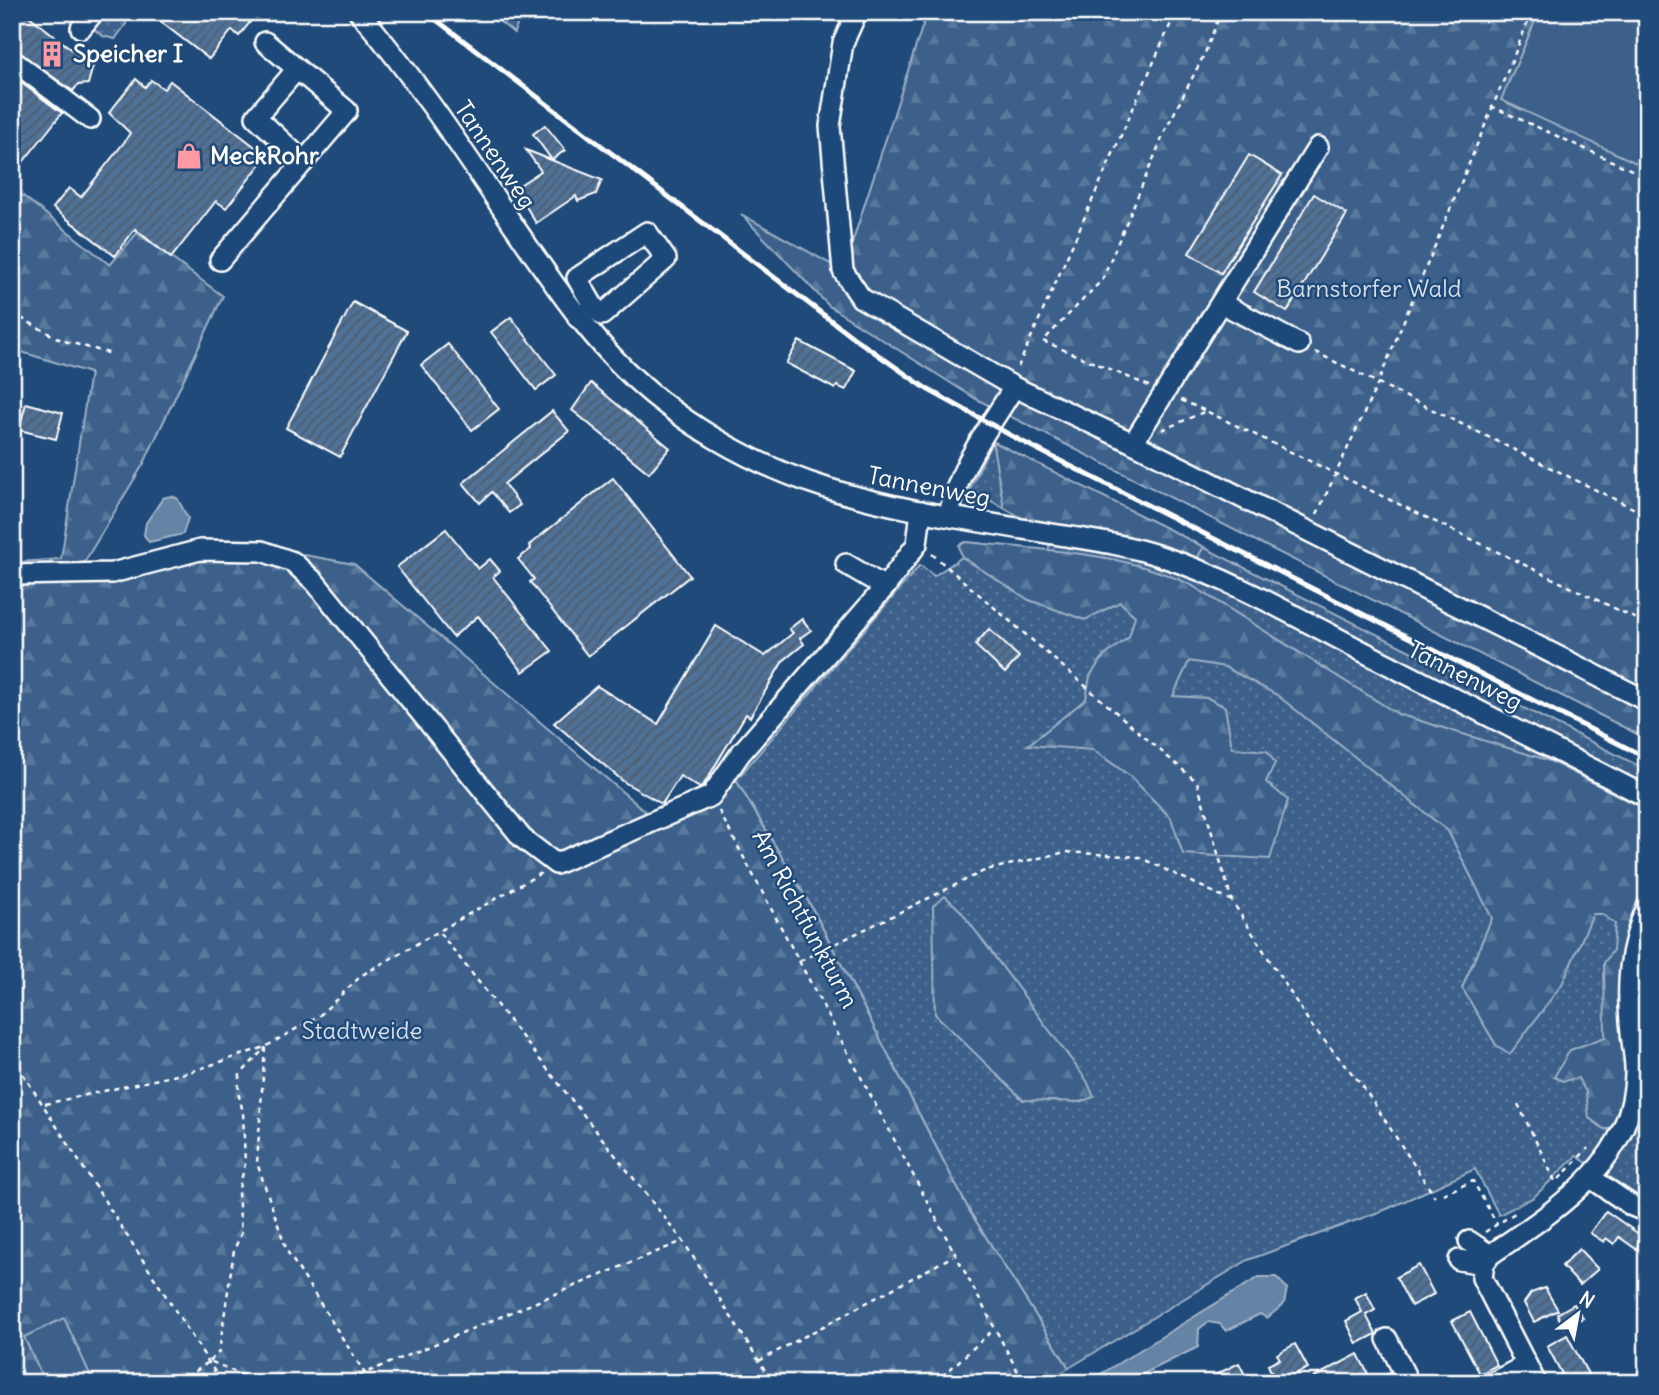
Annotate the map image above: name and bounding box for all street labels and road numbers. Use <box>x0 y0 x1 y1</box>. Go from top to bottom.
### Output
street label: Tannenweg <box>449 95 543 214</box>
street label: Tannenweg <box>865 459 993 513</box>
street label: Tannenweg <box>1403 634 1528 717</box>
street label: Am Richtfunkturm <box>746 824 866 1013</box>

